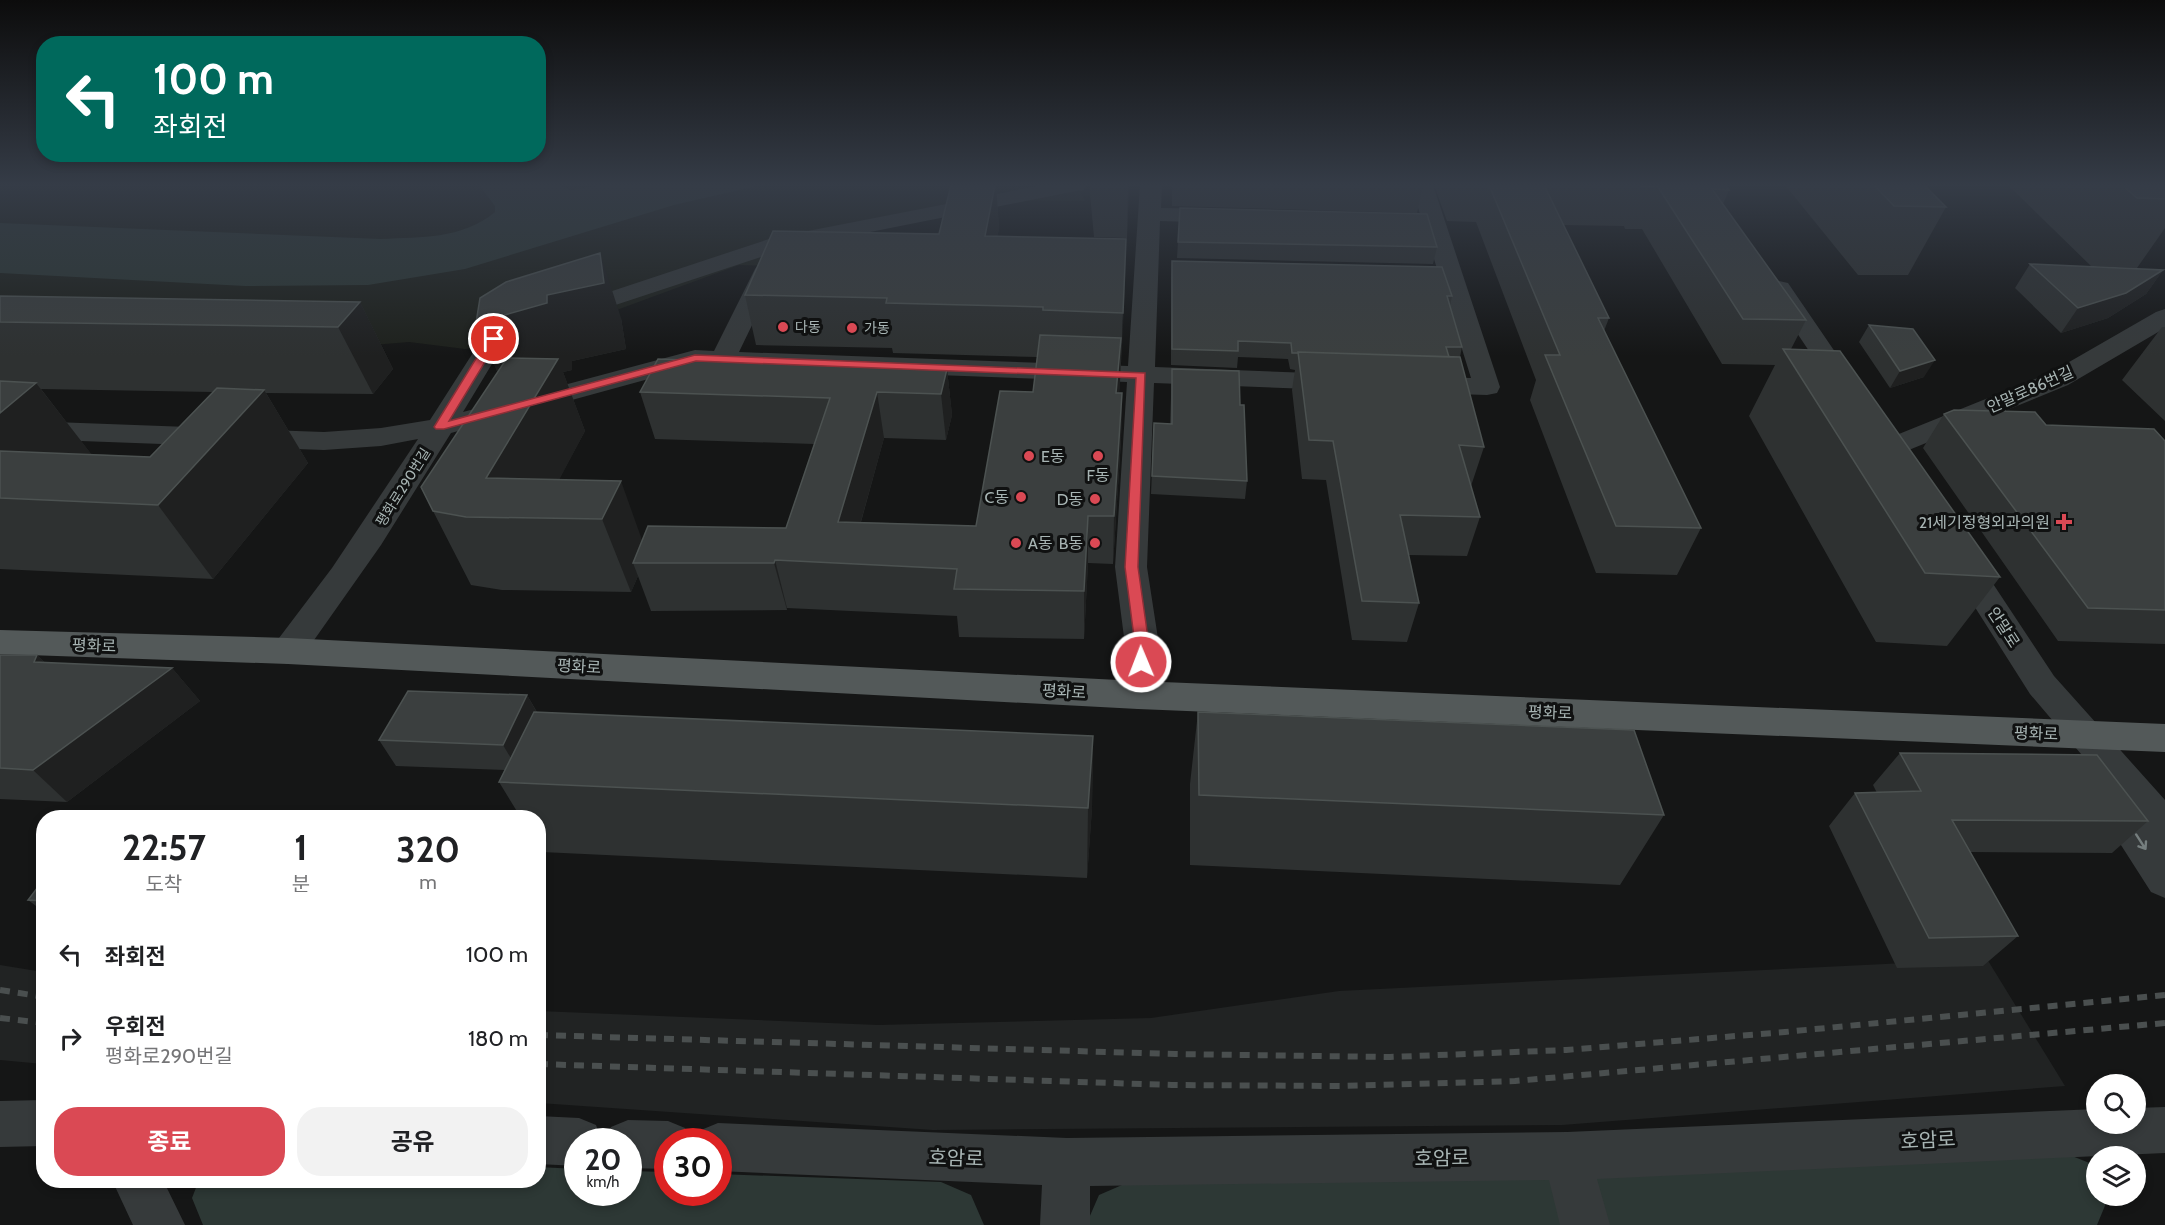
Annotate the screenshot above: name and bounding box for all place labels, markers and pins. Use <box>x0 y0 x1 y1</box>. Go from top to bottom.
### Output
pin <box>468 313 519 364</box>
place label: 다동 <box>795 318 821 336</box>
place label: 가동 <box>864 319 890 337</box>
marker: 다동 <box>776 320 790 334</box>
marker: 가동 <box>845 321 859 335</box>
place label: E동 <box>1041 447 1065 466</box>
marker: E동 <box>1022 449 1036 463</box>
marker: F동 <box>1091 449 1105 463</box>
place label: F동 <box>1086 466 1110 485</box>
place label: C동 <box>984 488 1009 507</box>
marker: C동 <box>1014 490 1028 504</box>
place label: D동 <box>1057 490 1083 509</box>
marker: D동 <box>1088 492 1102 506</box>
place label: 21세기정형외과의원 <box>1919 513 2050 532</box>
marker: 21세기정형외과의원 <box>2055 513 2073 531</box>
place label: A동 <box>1028 534 1053 553</box>
place label: B동 <box>1059 534 1083 553</box>
marker: A동 <box>1009 536 1023 550</box>
marker: B동 <box>1088 536 1102 550</box>

